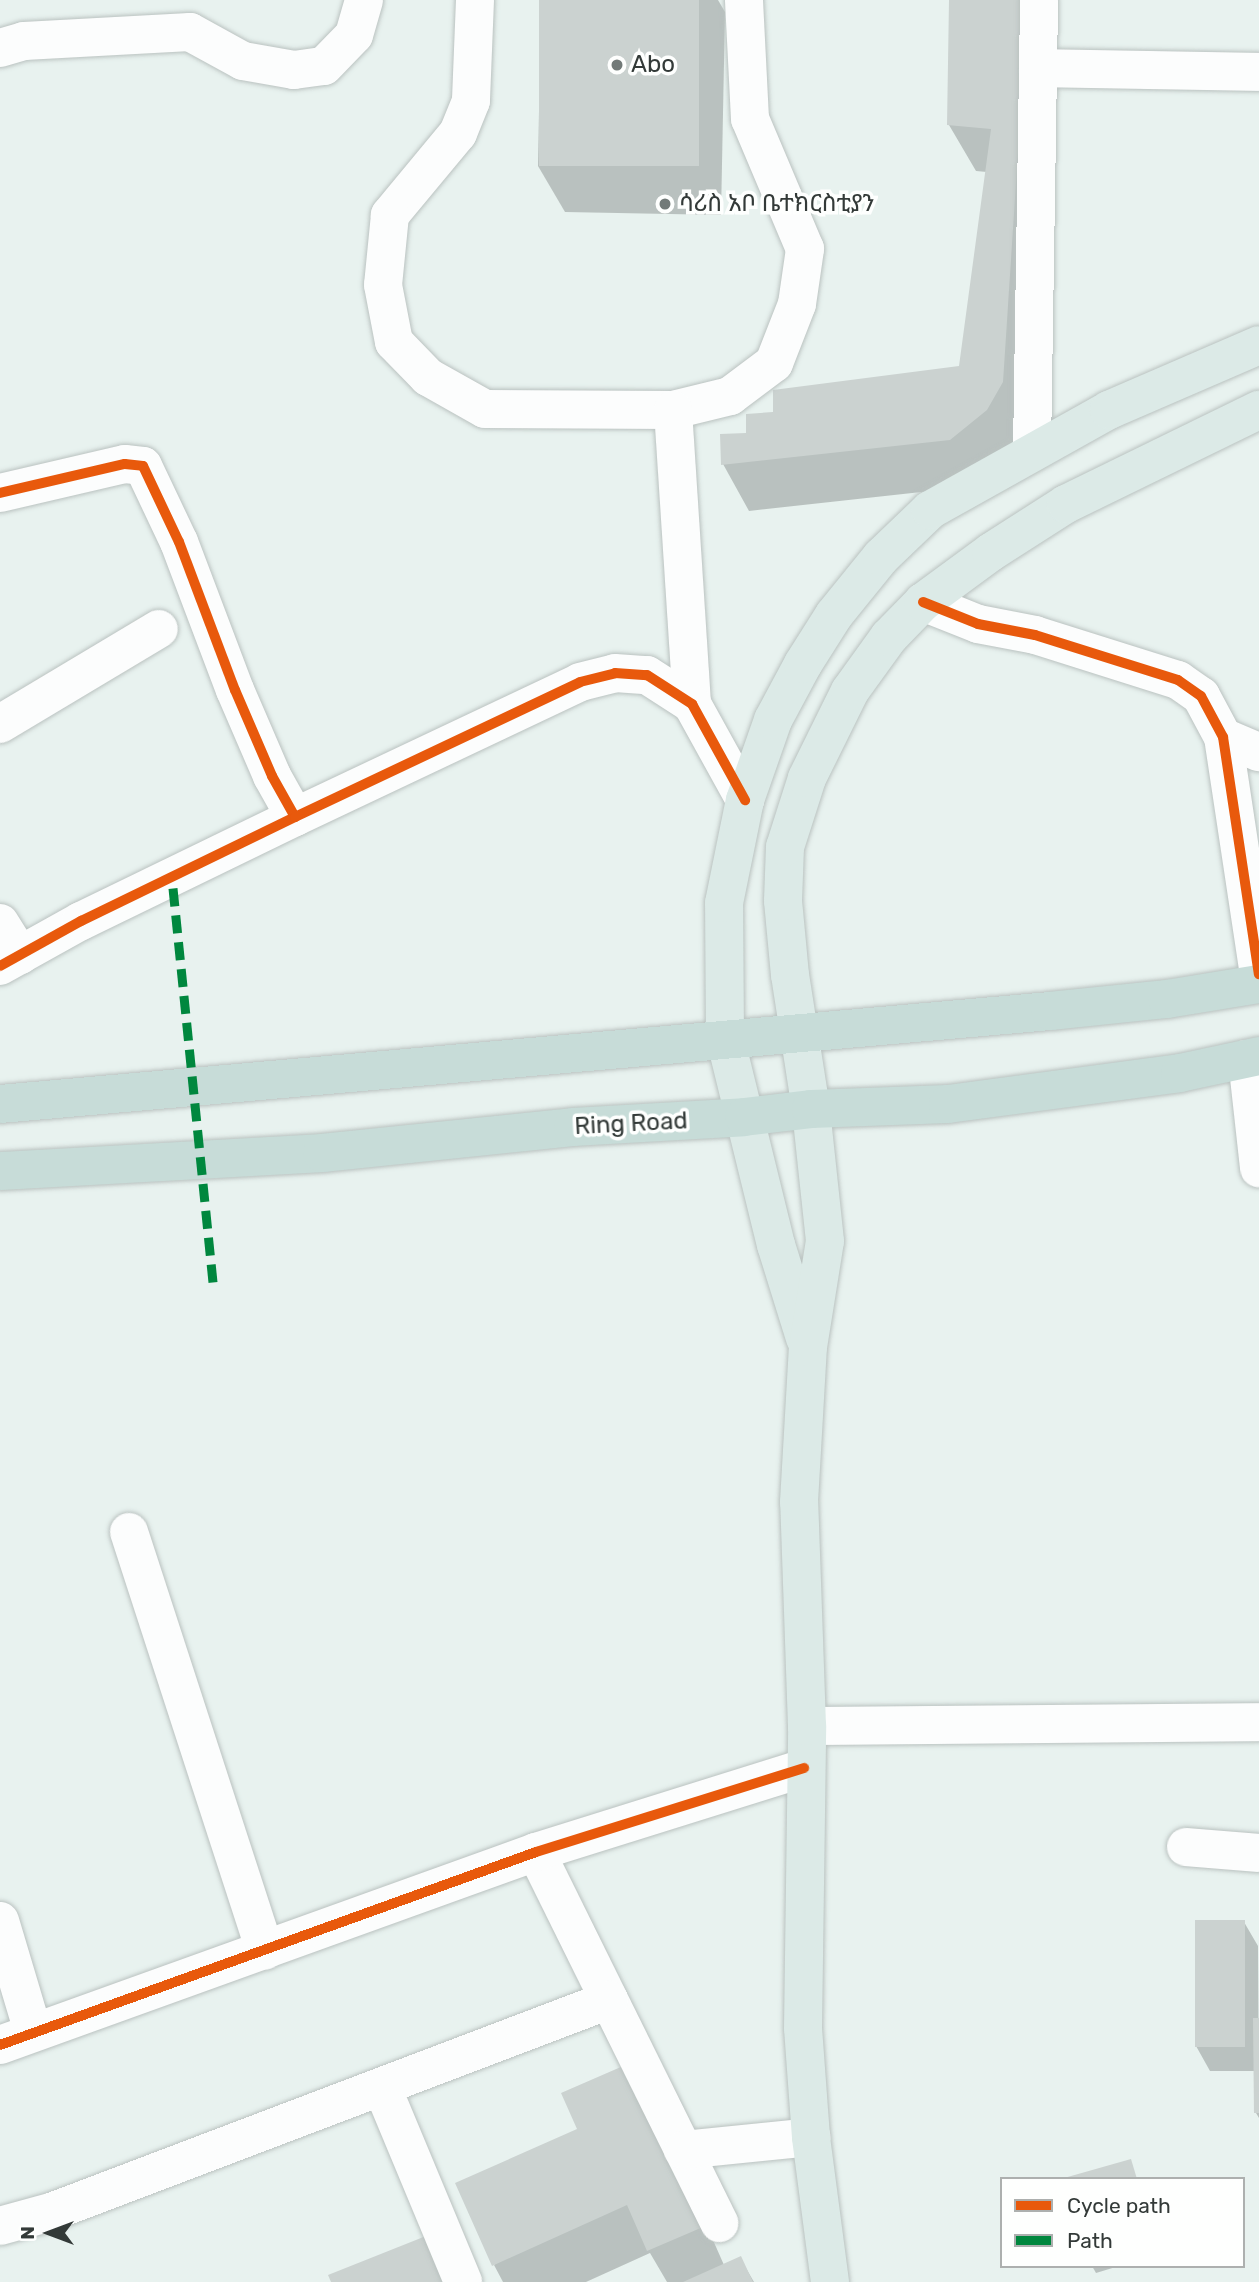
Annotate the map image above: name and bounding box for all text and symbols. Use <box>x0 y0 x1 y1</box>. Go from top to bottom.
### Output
place label: Abo <box>631 51 675 79</box>
marker: Abo <box>609 57 625 73</box>
place label: ሳሪስ አቦ ቤተክርስቲያን <box>679 190 874 218</box>
marker: ሳሪስ አቦ ቤተክርስቲያን <box>657 196 673 212</box>
street label: Ring Road <box>574 1107 688 1141</box>
legend <box>1000 2177 1245 2268</box>
text: Cycle path <box>1067 2193 1171 2218</box>
north arrow <box>14 2198 84 2268</box>
text: N <box>16 2226 39 2240</box>
text: Path <box>1067 2228 1113 2253</box>

